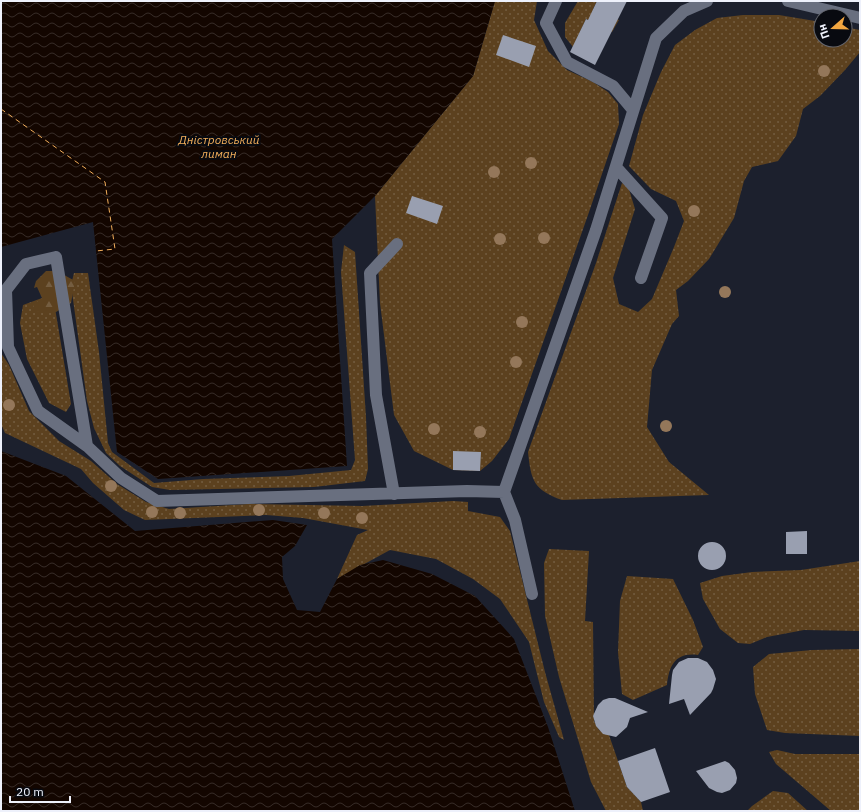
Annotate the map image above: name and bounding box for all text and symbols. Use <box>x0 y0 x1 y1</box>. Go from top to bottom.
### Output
north arrow <box>813 8 853 48</box>
text: Пн <box>815 22 833 41</box>
water label: Дністровський лиман <box>178 132 260 161</box>
scale bar <box>10 778 70 804</box>
text: 20 m <box>16 784 44 799</box>

